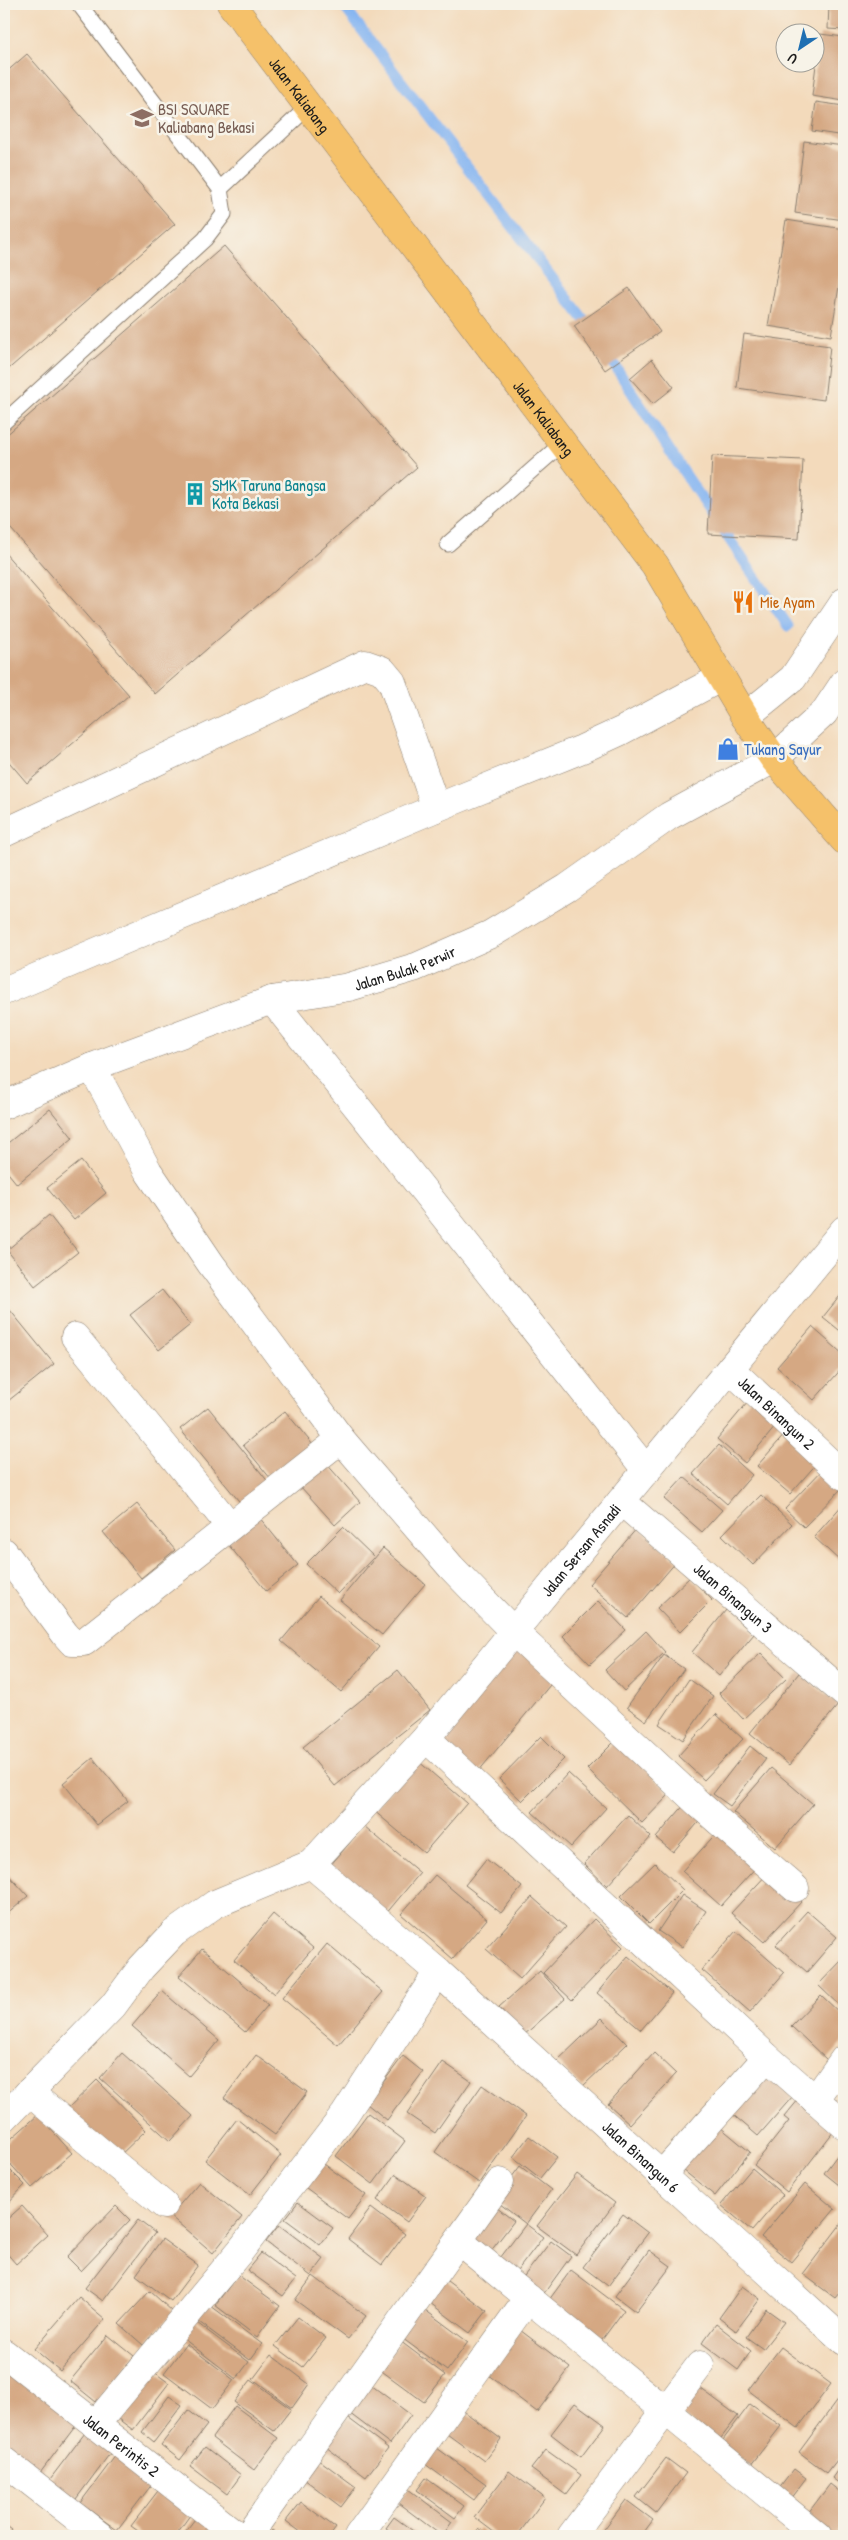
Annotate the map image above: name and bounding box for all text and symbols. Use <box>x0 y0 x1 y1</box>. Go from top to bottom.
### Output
north arrow <box>776 22 826 72</box>
text: U <box>783 49 801 69</box>
street label: Jalan Kaliabang <box>264 53 336 137</box>
place label: BSI SQUARE Kaliabang Bekasi <box>158 98 255 138</box>
school or university icon: BSI SQUARE Kaliabang Bekasi <box>129 105 155 131</box>
street label: Jalan Kaliabang <box>508 376 580 460</box>
place label: SMK Taruna Bangsa Kota Bekasi <box>212 474 326 514</box>
building icon: SMK Taruna Bangsa Kota Bekasi <box>182 481 208 507</box>
restaurant icon: Mie Ayam <box>730 589 756 615</box>
place label: Mie Ayam <box>760 591 815 613</box>
shop icon: Tukang Sayur <box>715 736 741 762</box>
place label: Tukang Sayur <box>744 738 822 760</box>
street label: Jalan Bulak Perwir <box>351 940 459 996</box>
street label: Jalan Binangun 2 <box>733 1371 820 1455</box>
street label: Jalan Sersan Asnadi <box>536 1499 626 1601</box>
street label: Jalan Binangun 3 <box>689 1557 777 1638</box>
street label: Jalan Binangun 6 <box>598 2116 684 2197</box>
street label: Jalan Perintis 2 <box>79 2408 164 2482</box>

